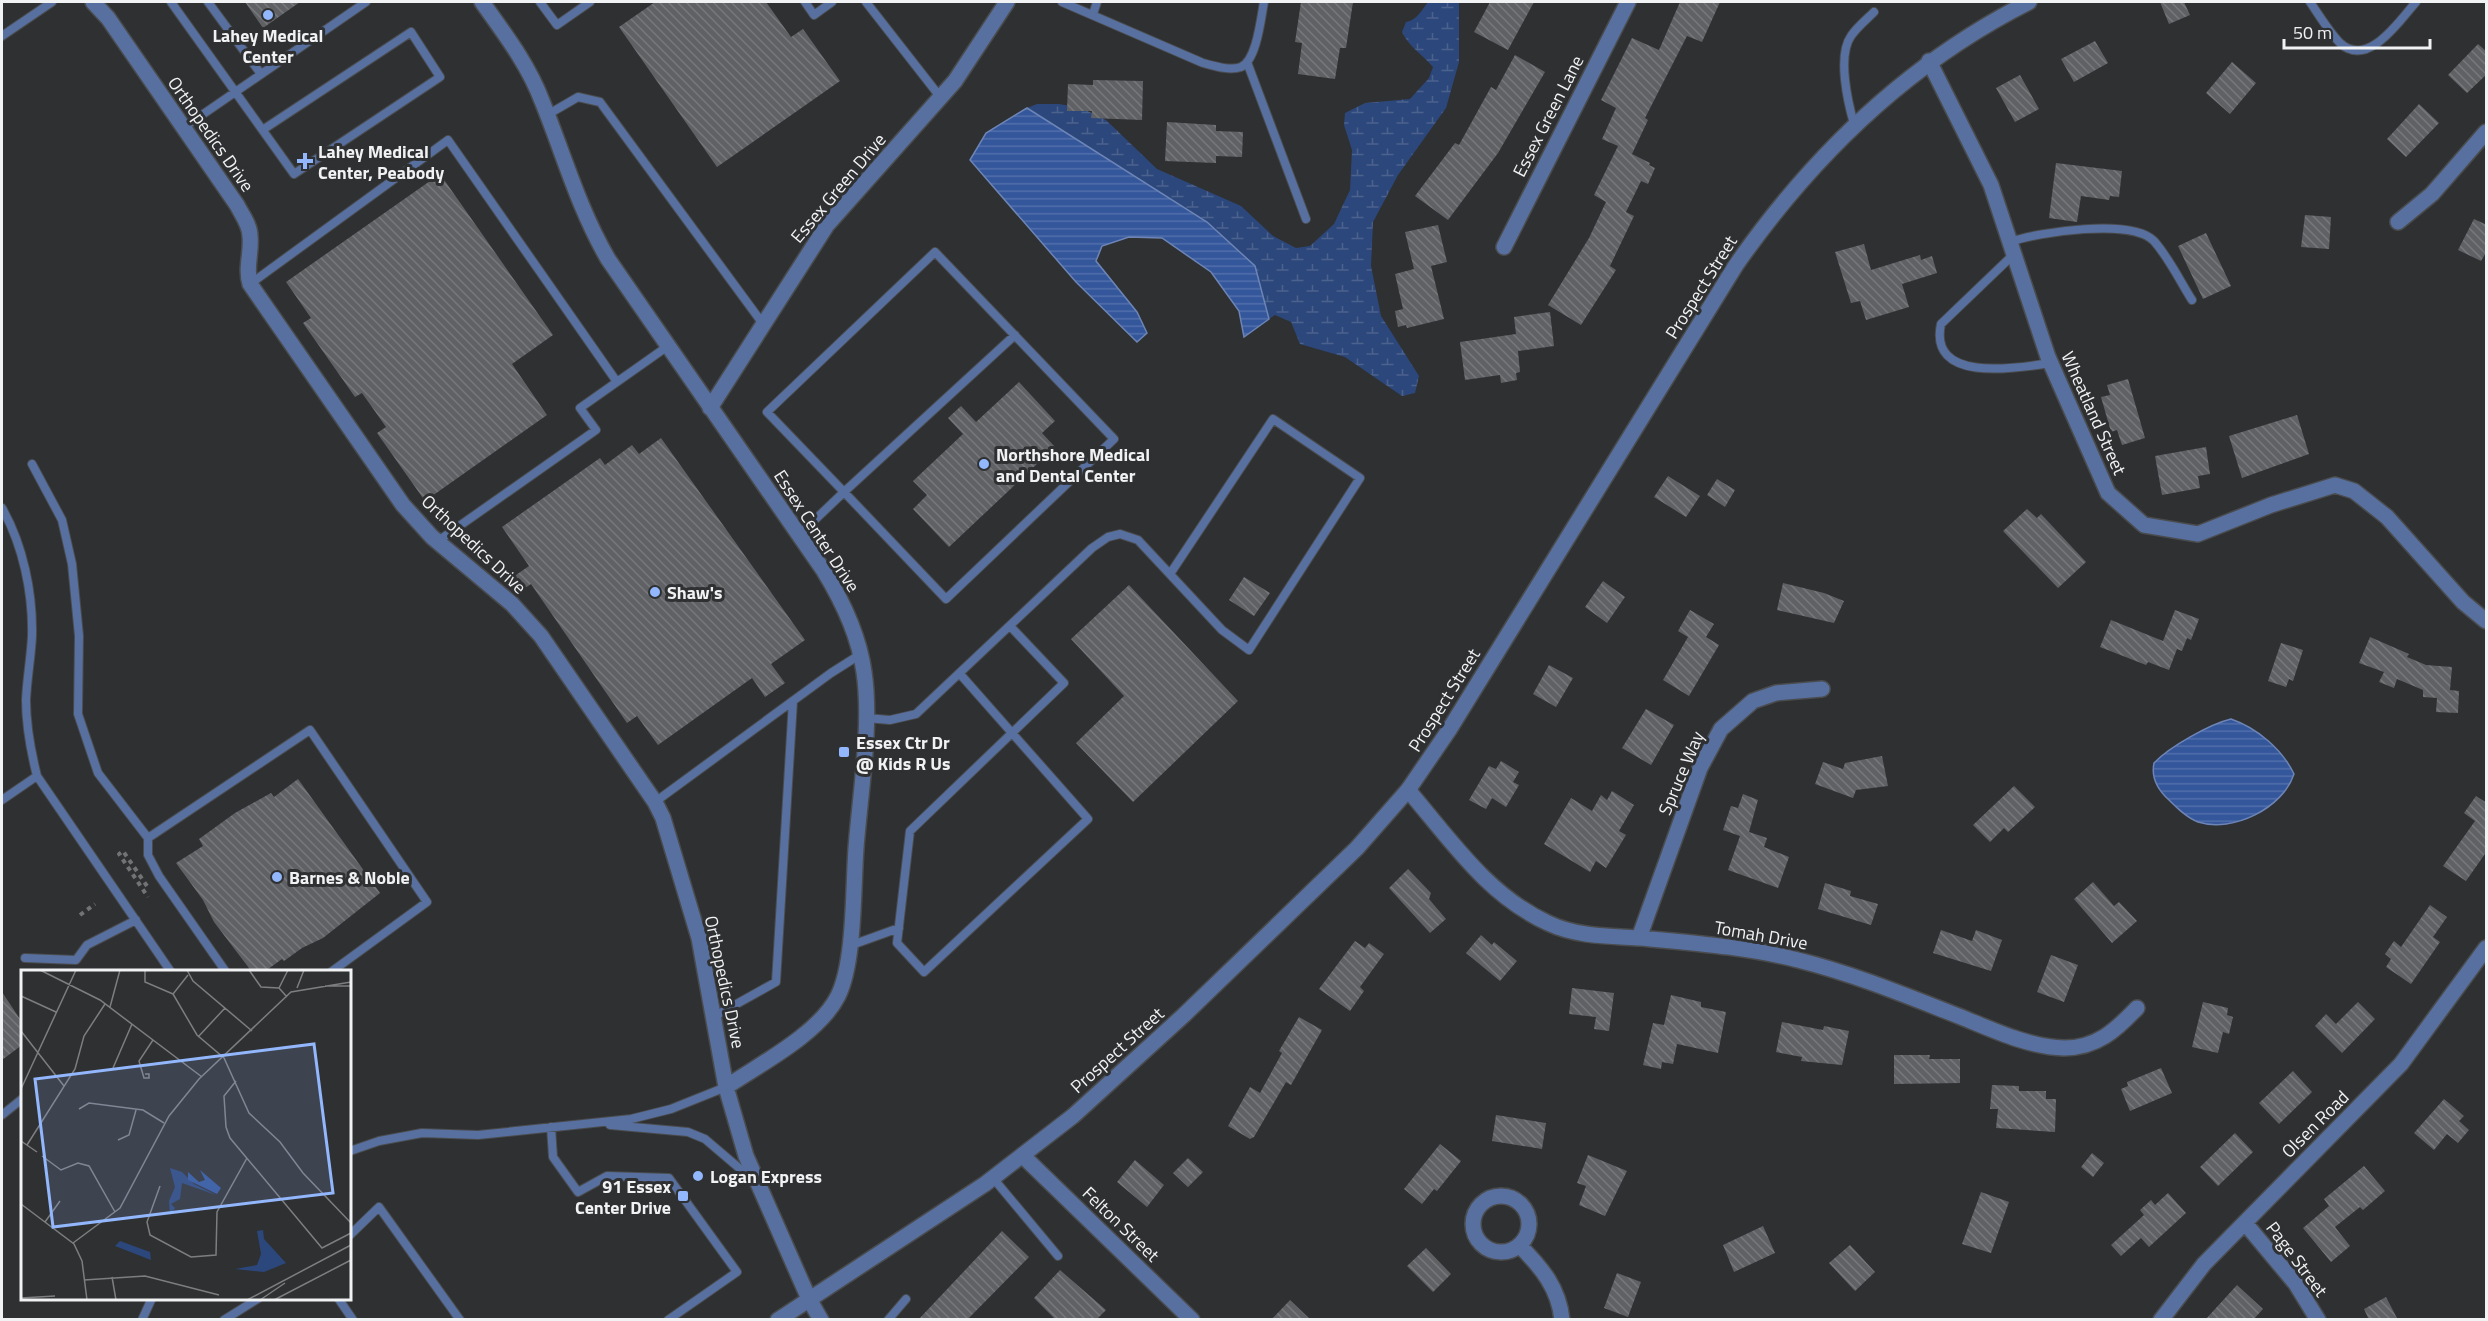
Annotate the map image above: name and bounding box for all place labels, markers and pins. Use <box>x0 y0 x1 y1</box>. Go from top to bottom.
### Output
marker: Lahey Medical Center <box>261 8 275 22</box>
place label: Lahey Medical Center <box>213 22 323 70</box>
place label: Lahey Medical Center, Peabody <box>318 138 444 186</box>
marker: Lahey Medical Center, Peabody <box>296 152 314 170</box>
place label: Northshore Medical and Dental Center <box>996 441 1150 489</box>
marker: Northshore Medical and Dental Center <box>977 457 991 471</box>
place label: Shaw's <box>667 579 723 606</box>
marker: Shaw's <box>648 585 662 599</box>
place label: Essex Ctr Dr @ Kids R Us <box>856 729 950 777</box>
marker: Essex Ctr Dr @ Kids R Us <box>837 745 851 759</box>
place label: Barnes & Noble <box>289 864 410 891</box>
marker: Barnes & Noble <box>270 870 284 884</box>
place label: Logan Express <box>710 1163 822 1190</box>
marker: Logan Express <box>691 1169 705 1183</box>
place label: 91 Essex Center Drive <box>575 1173 671 1221</box>
marker: 91 Essex Center Drive <box>676 1189 690 1203</box>

